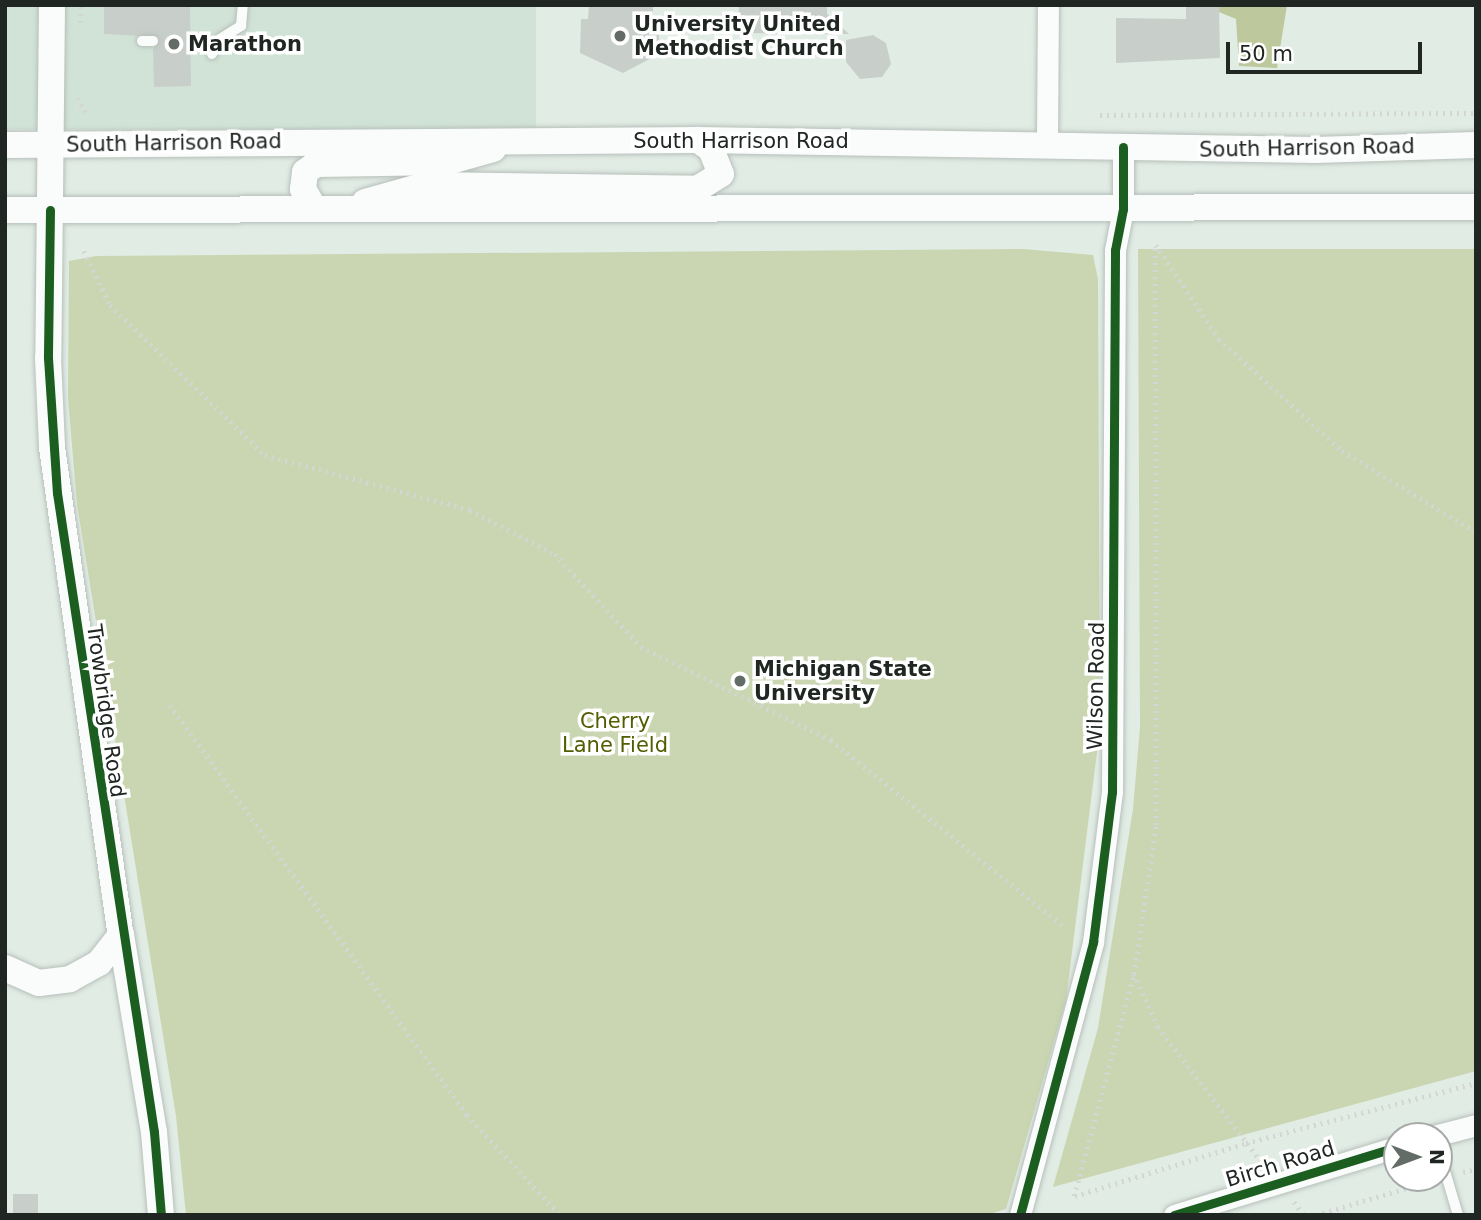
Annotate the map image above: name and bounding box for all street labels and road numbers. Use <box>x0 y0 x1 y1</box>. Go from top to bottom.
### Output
street label: South Harrison Road <box>633 128 849 154</box>
street label: South Harrison Road <box>66 129 282 157</box>
street label: South Harrison Road <box>1199 134 1415 162</box>
street label: Wilson Road <box>1082 622 1110 750</box>
street label: Trowbridge Road <box>81 623 131 799</box>
street label: Birch Road <box>1222 1135 1338 1193</box>

